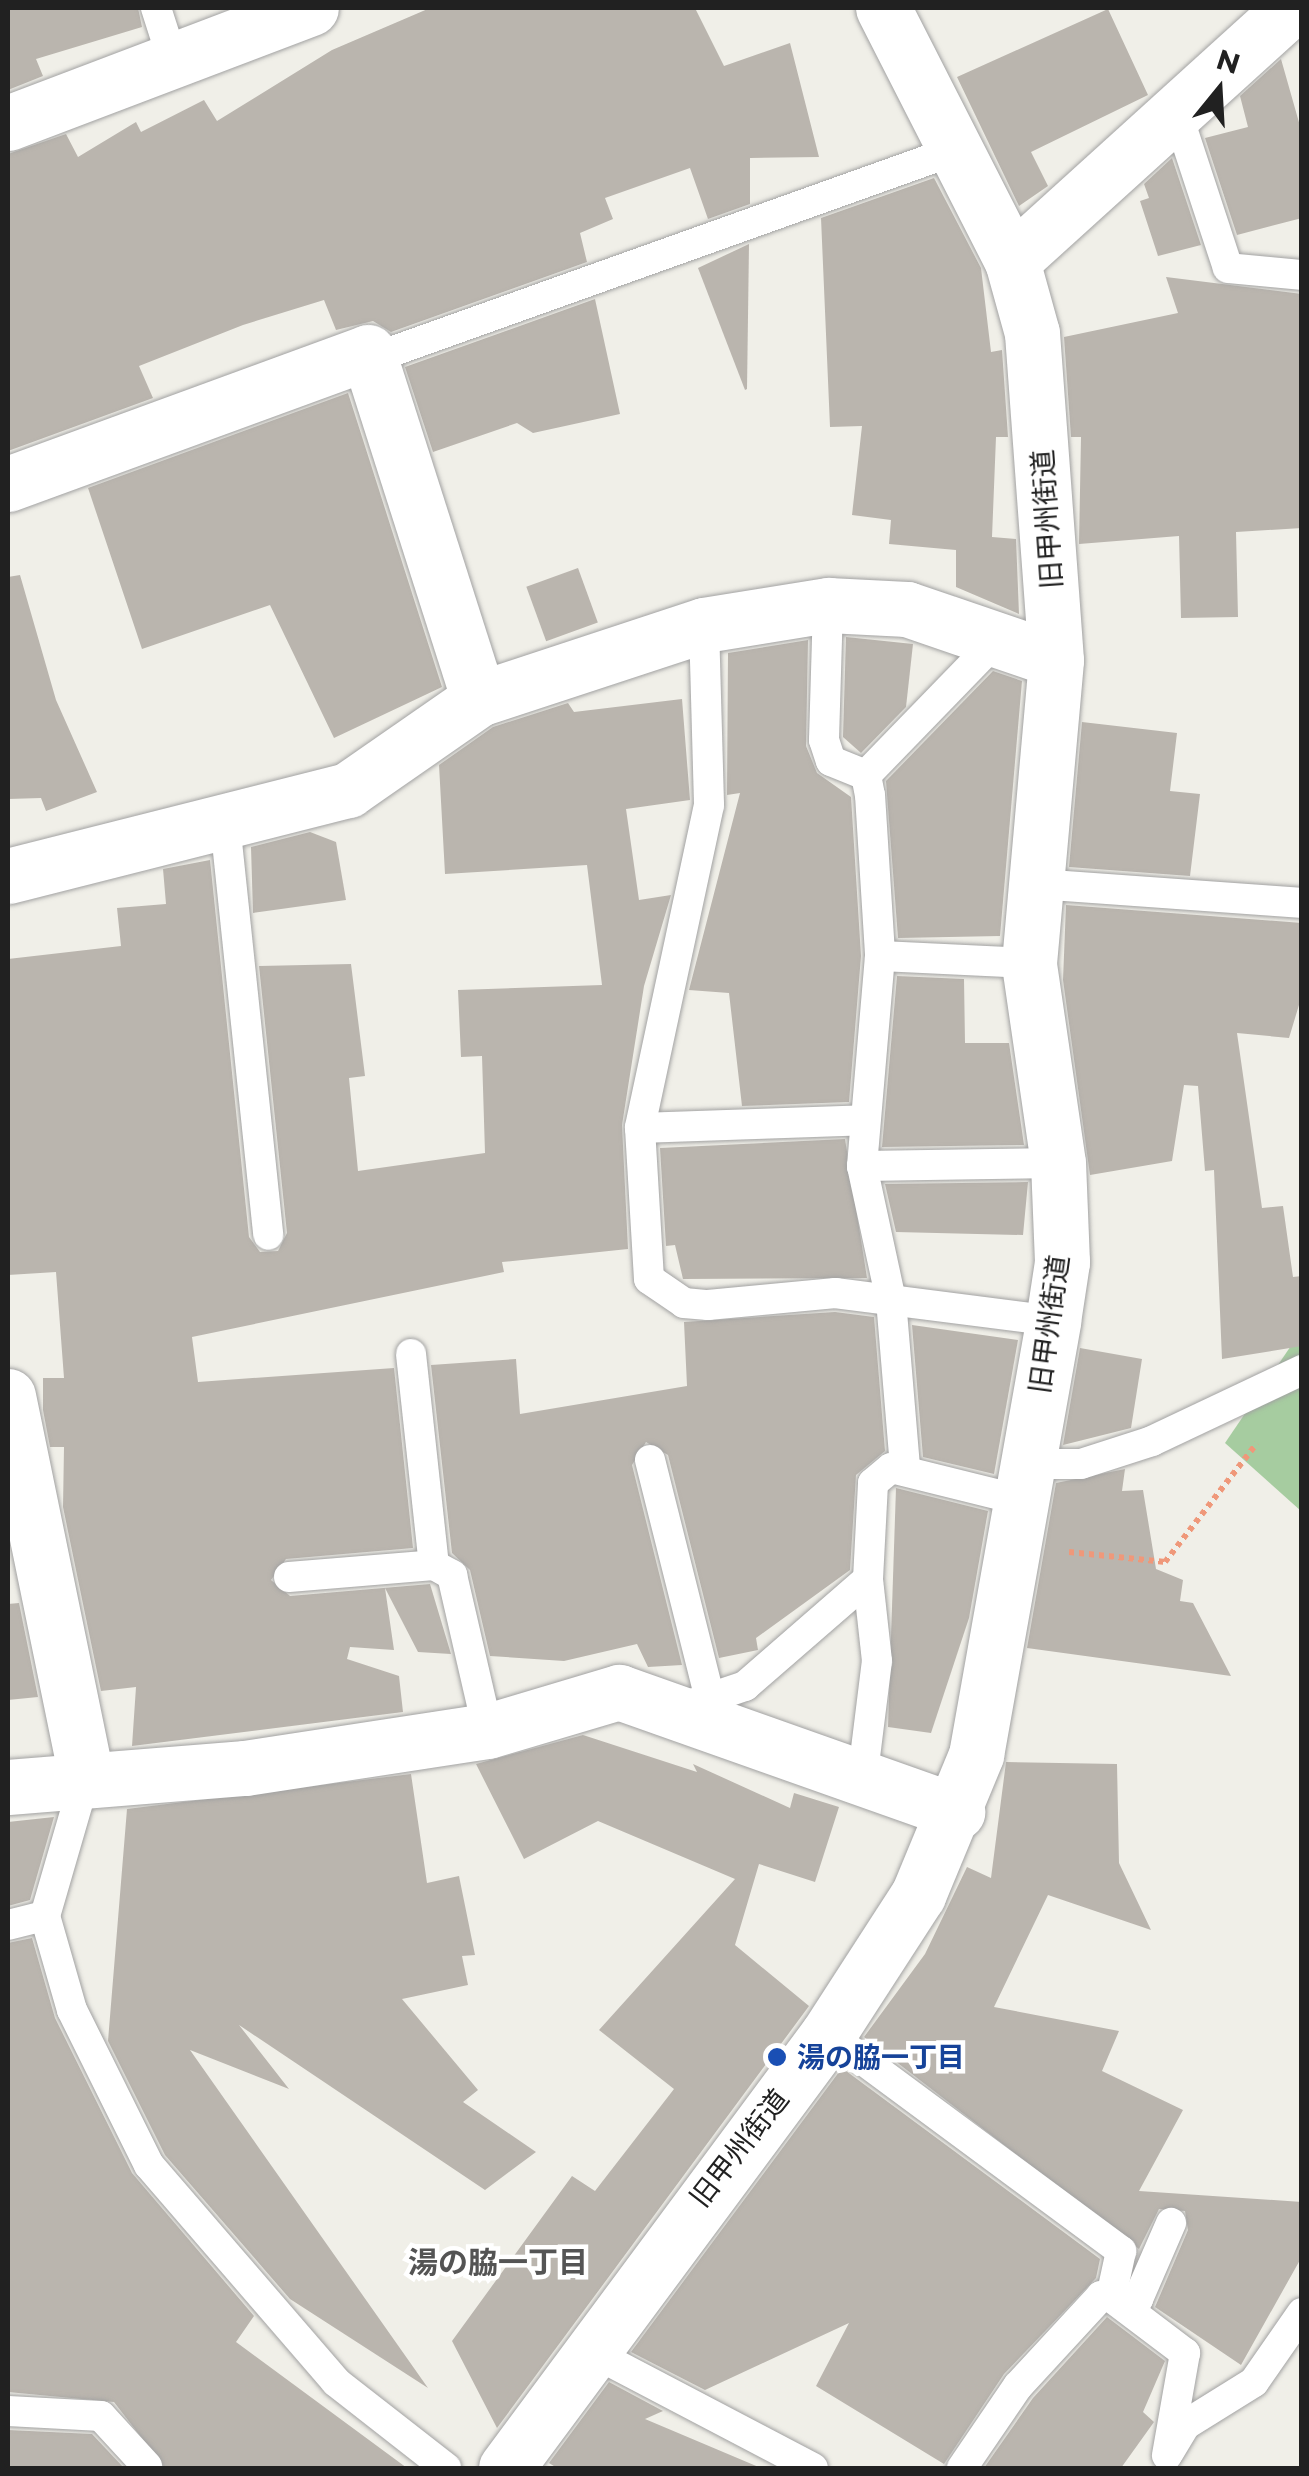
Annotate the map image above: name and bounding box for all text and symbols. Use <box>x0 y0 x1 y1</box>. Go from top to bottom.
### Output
north arrow <box>1169 40 1269 140</box>
text: N <box>1212 42 1244 81</box>
street label: 旧甲州街道 <box>1025 448 1069 590</box>
street label: 旧甲州街道 <box>1023 1252 1075 1396</box>
place label: 湯の脇一丁目 <box>797 2040 965 2074</box>
marker: 湯の脇一丁目 <box>766 2046 788 2068</box>
street label: 旧甲州街道 <box>683 2082 795 2214</box>
district label: 湯の脇一丁目 <box>408 2245 588 2281</box>

